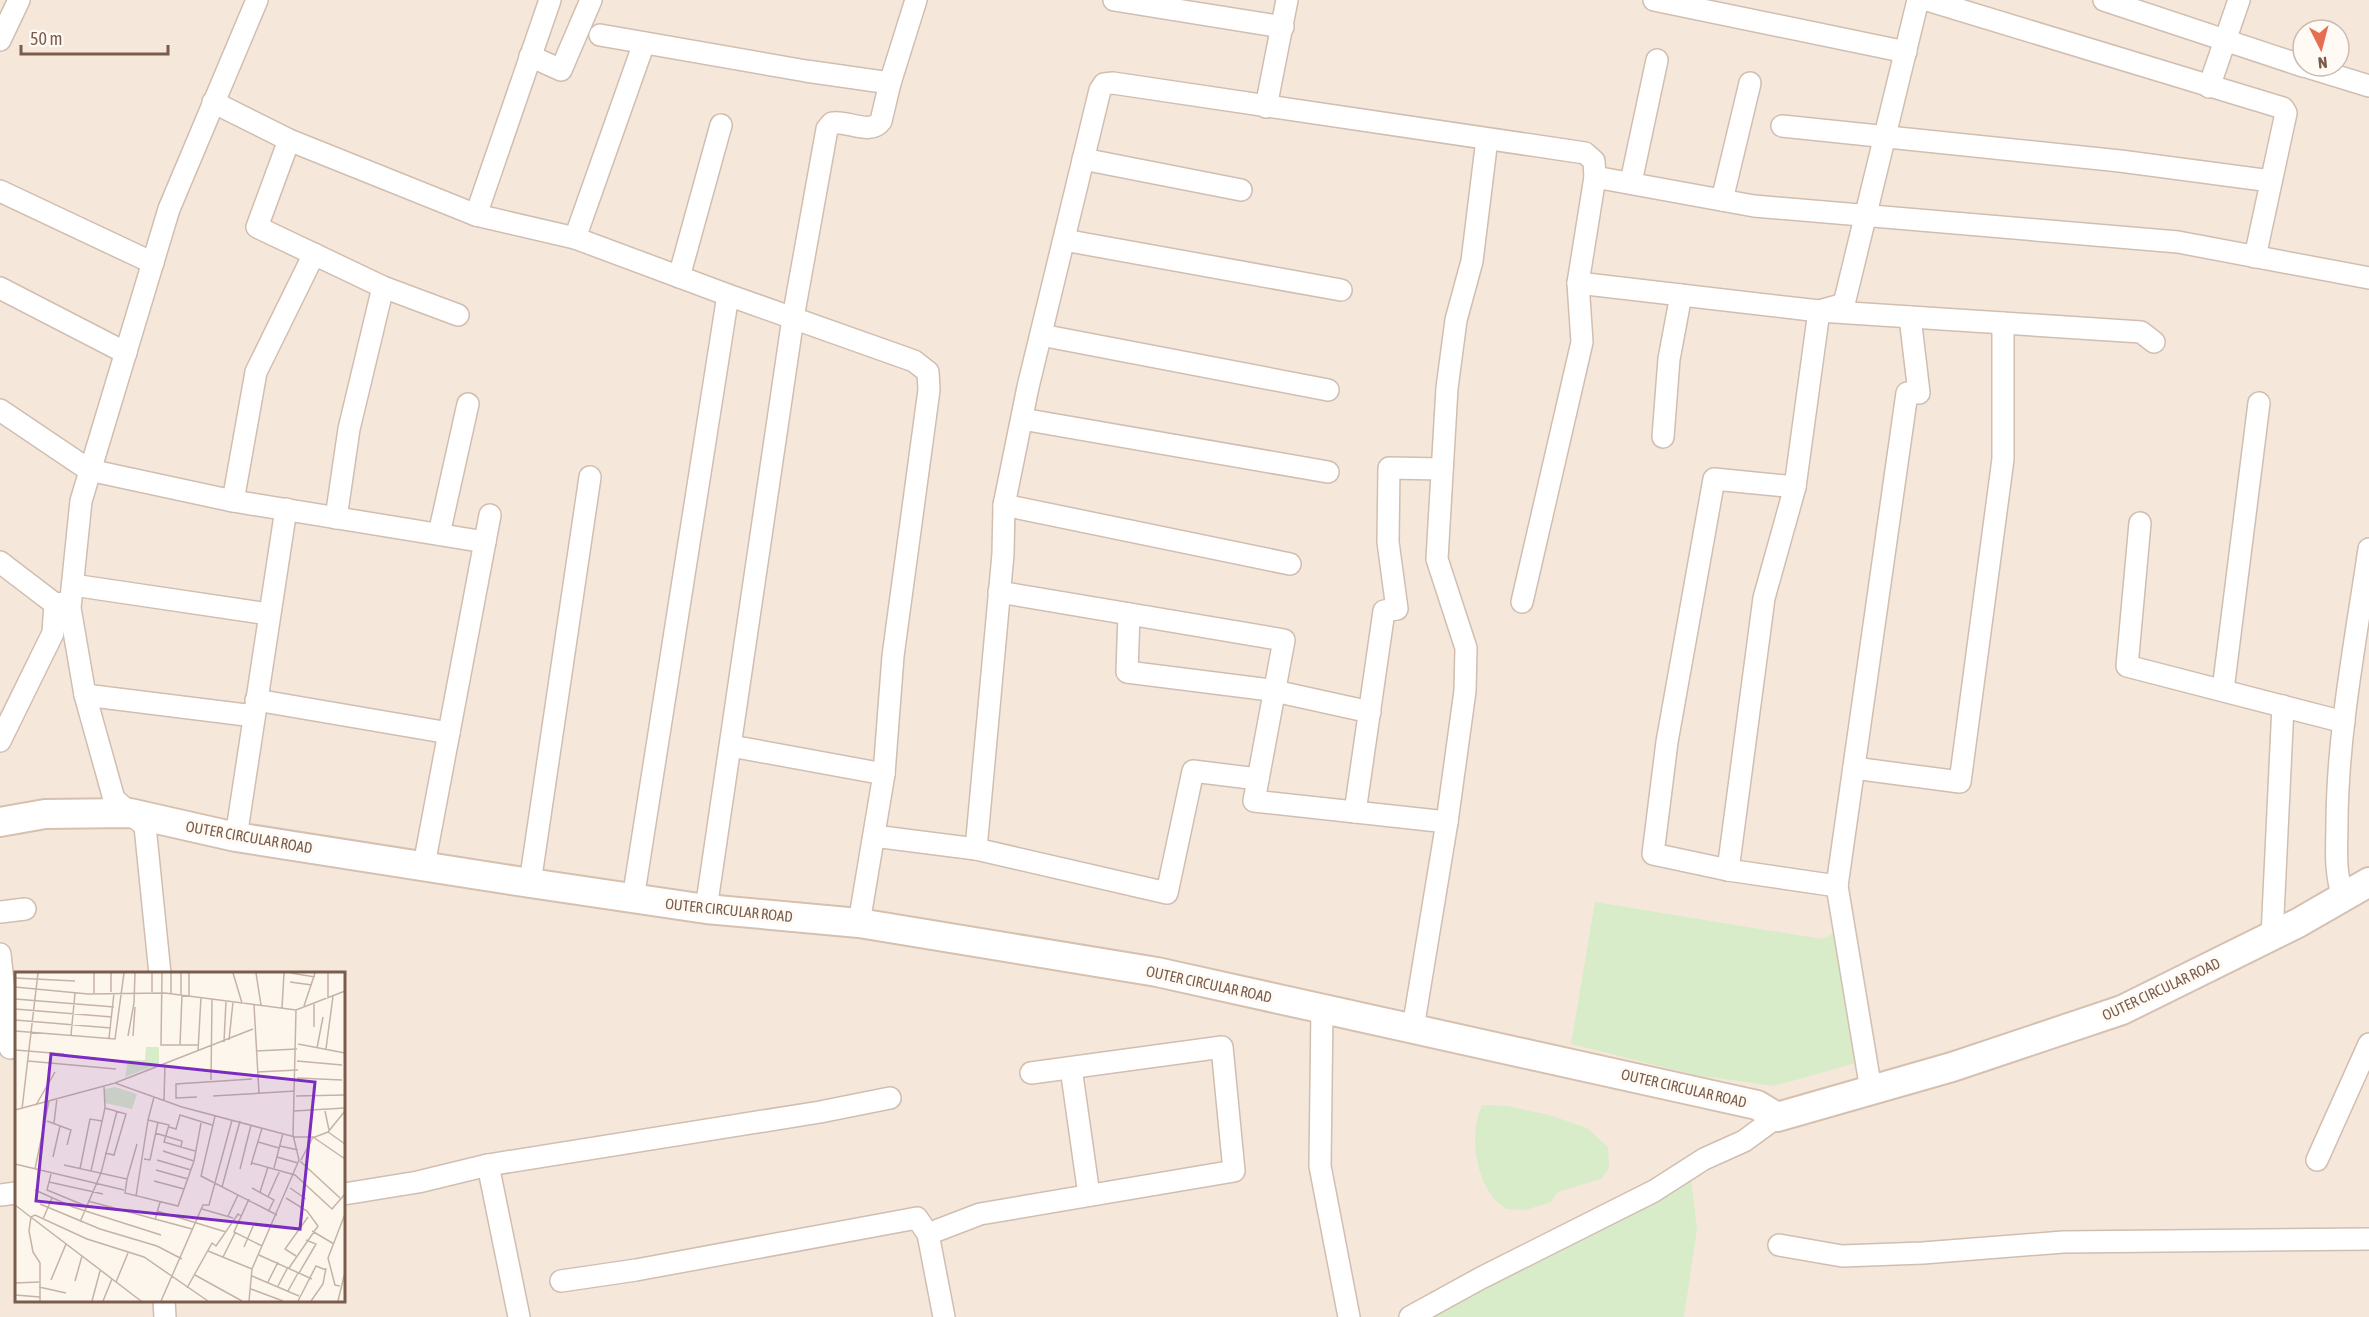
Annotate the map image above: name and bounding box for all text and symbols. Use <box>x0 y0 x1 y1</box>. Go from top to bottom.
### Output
scale bar <box>21 18 168 56</box>
north arrow <box>2291 18 2351 78</box>
text: 50 m <box>30 28 62 49</box>
text: N <box>2317 53 2328 72</box>
street label: OUTER CIRCULAR ROAD <box>184 817 314 857</box>
street label: OUTER CIRCULAR ROAD <box>664 895 794 925</box>
street label: OUTER CIRCULAR ROAD <box>2099 954 2223 1024</box>
street label: OUTER CIRCULAR ROAD <box>1145 962 1273 1006</box>
inset map <box>15 972 345 1302</box>
street label: OUTER CIRCULAR ROAD <box>1620 1065 1748 1111</box>

